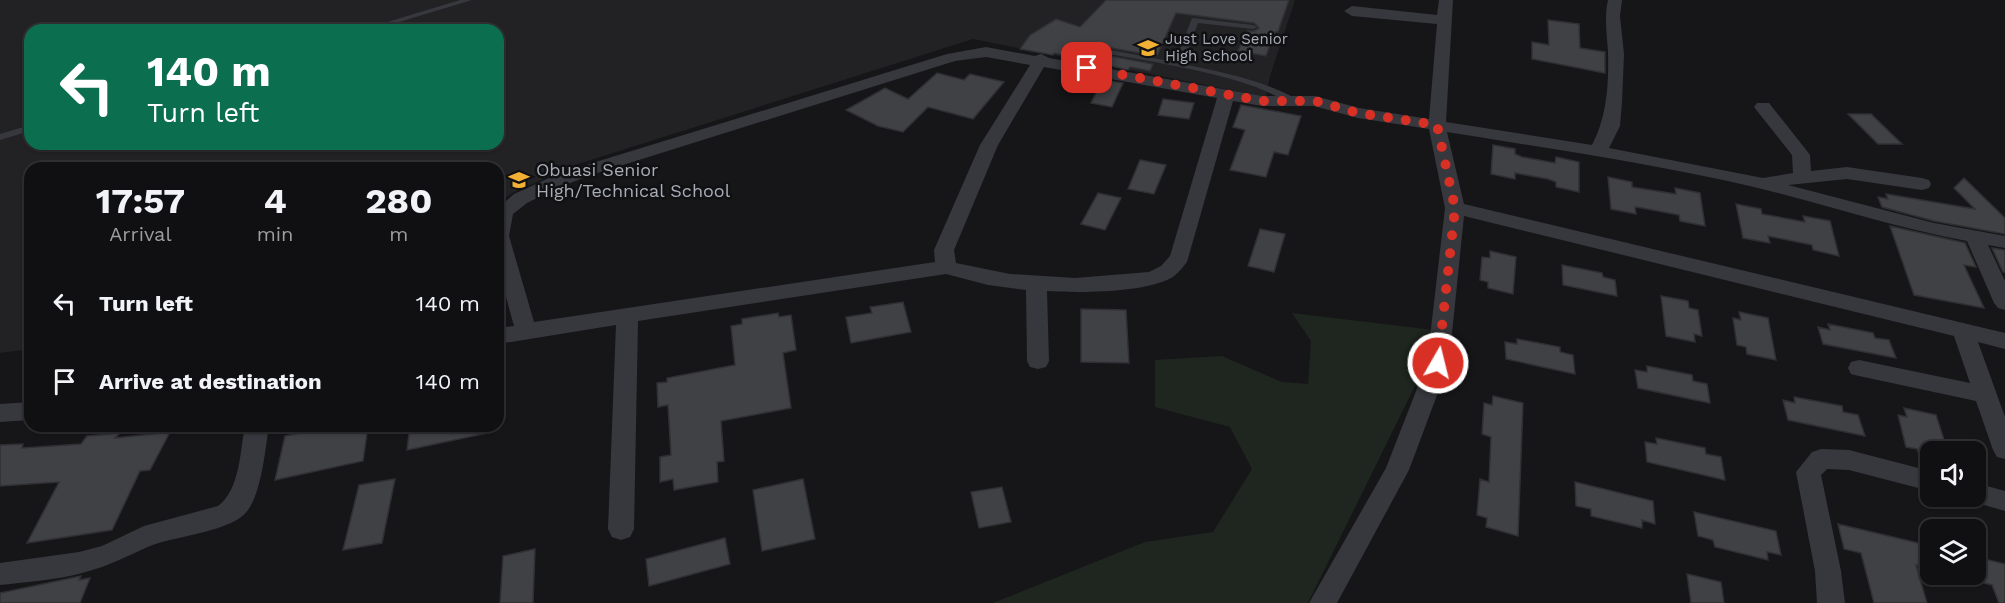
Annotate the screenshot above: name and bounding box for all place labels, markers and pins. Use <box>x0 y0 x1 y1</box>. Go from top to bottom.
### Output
place label: Just Love Senior High School <box>1165 30 1288 65</box>
school or university icon: Just Love Senior High School <box>1136 36 1160 60</box>
pin <box>1061 42 1112 93</box>
place label: Obuasi Senior High/Technical School <box>536 159 731 201</box>
school or university icon: Obuasi Senior High/Technical School <box>507 168 531 192</box>

